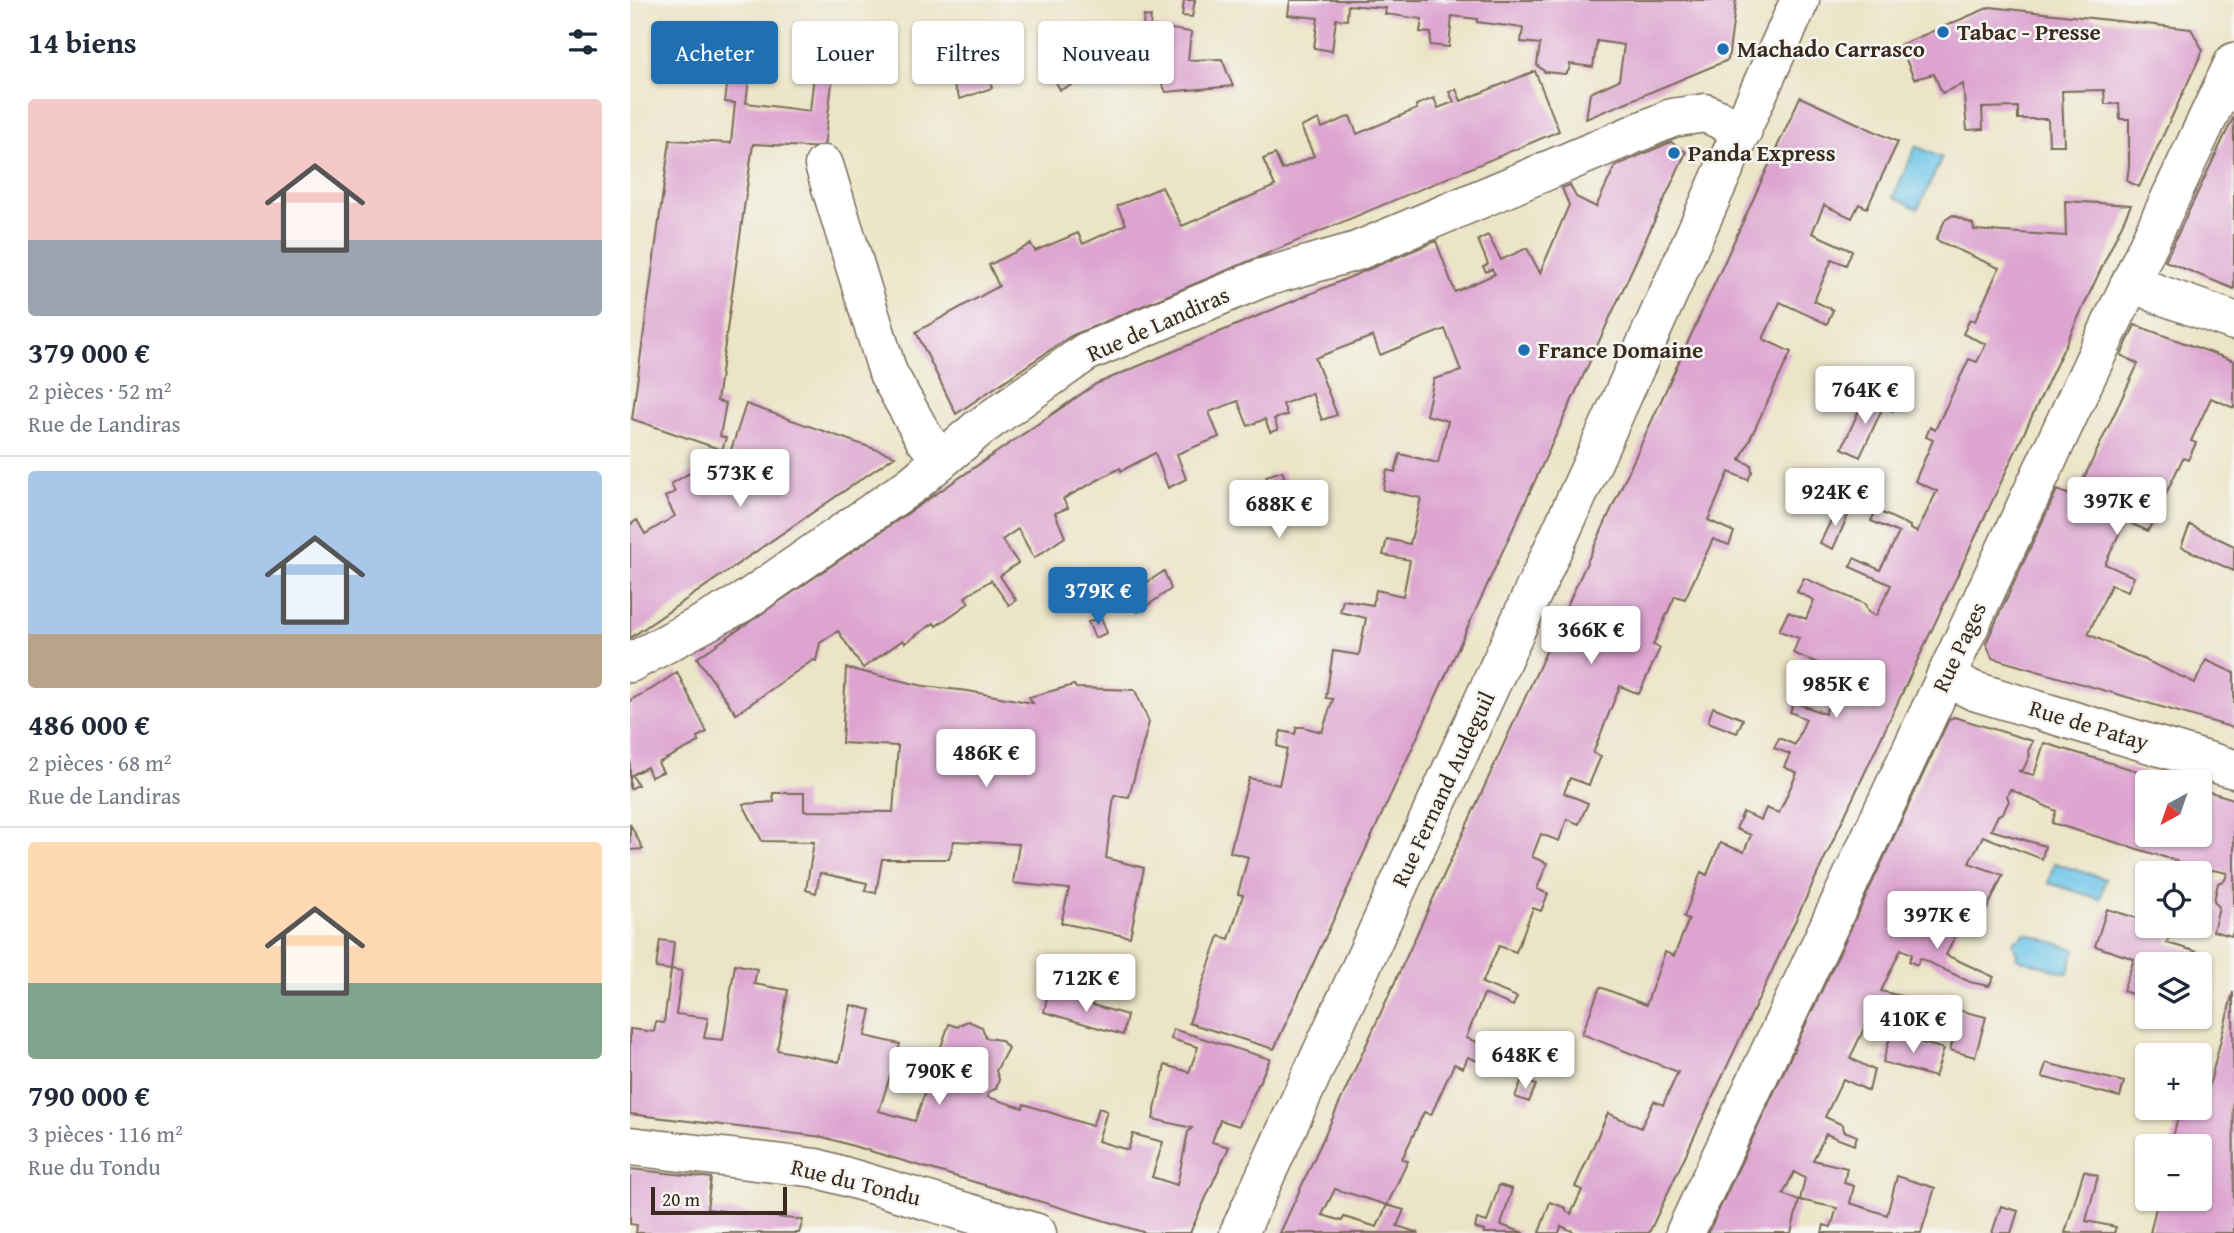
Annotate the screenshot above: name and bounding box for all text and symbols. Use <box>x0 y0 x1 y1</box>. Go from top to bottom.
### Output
place label: Tabac - Presse <box>1957 15 2101 48</box>
text: 14 biens <box>28 20 137 64</box>
chip: Acheter <box>651 21 778 84</box>
chip: Louer <box>792 21 898 84</box>
chip: Filtres <box>912 21 1024 84</box>
chip: Nouveau <box>1038 21 1174 84</box>
icon: filters <box>564 23 602 61</box>
marker: Tabac - Presse <box>1935 24 1951 40</box>
place label: Machado Carrasco <box>1737 32 1925 65</box>
marker: Machado Carrasco <box>1715 41 1731 57</box>
place label: Panda Express <box>1688 136 1836 169</box>
icon: home <box>252 145 378 271</box>
marker: Panda Express <box>1666 145 1682 161</box>
street label: Rue de Landiras <box>1081 277 1234 370</box>
text: 379 000 € <box>28 330 150 374</box>
place label: France Domaine <box>1538 333 1703 366</box>
marker: France Domaine <box>1516 342 1532 358</box>
pin: 764K € <box>1808 366 1922 426</box>
text: 764K € <box>1831 372 1899 405</box>
text: 2 pièces · 52 m² <box>28 374 172 407</box>
text: Rue de Landiras <box>28 407 181 440</box>
pin: 573K € <box>683 449 797 509</box>
text: 573K € <box>706 455 774 488</box>
pin: 924K € <box>1778 468 1892 528</box>
text: 924K € <box>1801 474 1869 507</box>
pin: 397K € <box>2060 477 2174 537</box>
pin: 688K € <box>1222 480 1336 540</box>
text: 397K € <box>2083 483 2151 516</box>
text: 688K € <box>1245 486 1313 519</box>
icon: home <box>252 517 378 643</box>
pin: 379K € <box>1041 568 1155 627</box>
text: 379K € <box>1064 573 1132 606</box>
street label: Rue Pages <box>1923 596 1994 697</box>
pin: 366K € <box>1534 606 1648 666</box>
text: 366K € <box>1557 612 1625 645</box>
pin: 985K € <box>1779 660 1893 720</box>
text: 985K € <box>1802 666 1870 699</box>
street label: Rue Fernand Audeguil <box>1383 686 1502 892</box>
street label: Rue de Patay <box>2025 691 2153 758</box>
text: 486 000 € <box>28 702 150 746</box>
pin: 486K € <box>929 730 1043 789</box>
text: 486K € <box>952 735 1020 768</box>
text: 2 pièces · 68 m² <box>28 746 172 779</box>
north arrow <box>2135 770 2212 847</box>
map controls <box>2135 770 2212 1211</box>
text: Rue de Landiras <box>28 779 181 812</box>
button: locate <box>2135 861 2212 938</box>
icon: home <box>252 888 378 1014</box>
pin: 397K € <box>1880 892 1994 951</box>
text: 397K € <box>1903 897 1971 930</box>
button: layers <box>2135 952 2212 1029</box>
pin: 712K € <box>1029 954 1143 1014</box>
text: 712K € <box>1052 960 1120 993</box>
pin: 410K € <box>1856 996 1970 1055</box>
text: 410K € <box>1879 1001 1947 1034</box>
pin: 648K € <box>1468 1032 1582 1091</box>
text: 648K € <box>1491 1037 1559 1070</box>
button: + <box>2135 1043 2212 1120</box>
pin: 790K € <box>882 1048 996 1107</box>
text: 790K € <box>905 1053 973 1086</box>
text: 790 000 € <box>28 1073 150 1117</box>
text: 3 pièces · 116 m² <box>28 1117 183 1150</box>
button: − <box>2135 1134 2212 1211</box>
street label: Rue du Tondu <box>788 1149 925 1214</box>
text: Rue du Tondu <box>28 1150 161 1183</box>
scale bar <box>651 1184 788 1216</box>
text: 20 m <box>662 1185 700 1213</box>

